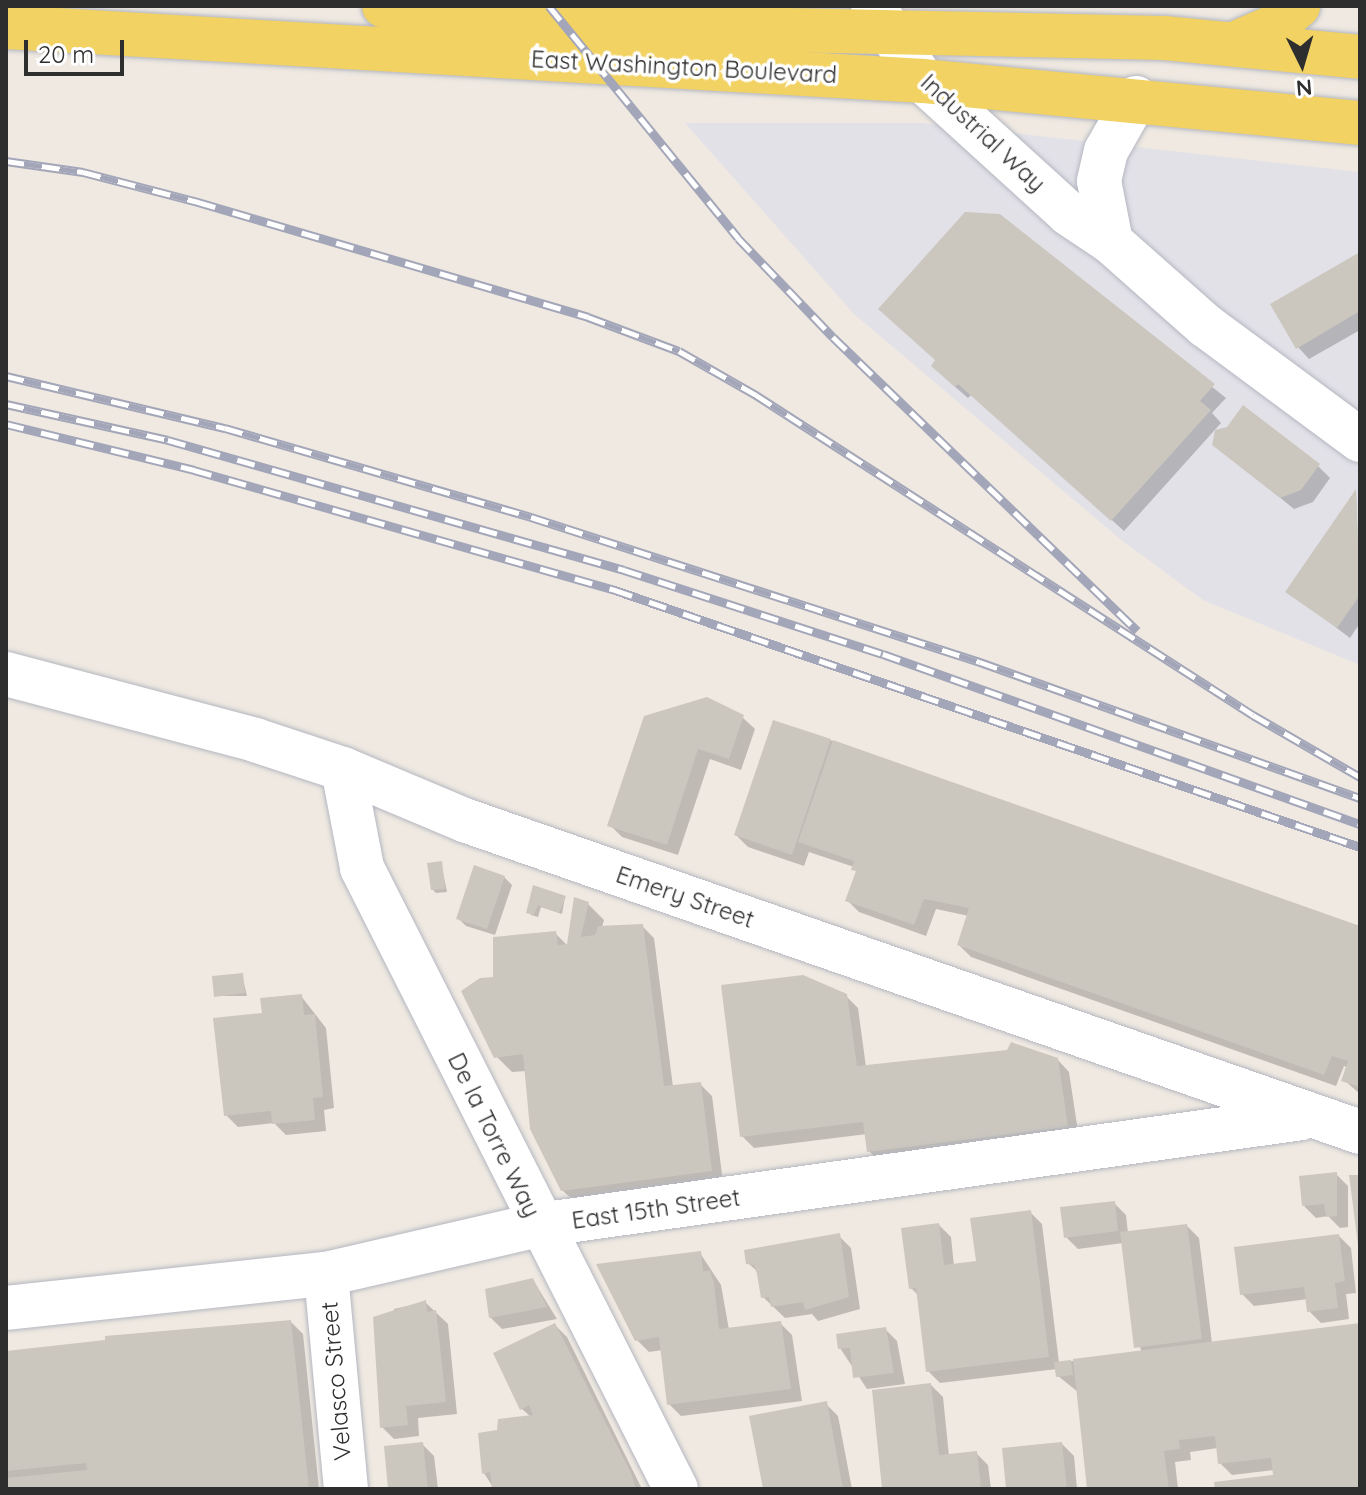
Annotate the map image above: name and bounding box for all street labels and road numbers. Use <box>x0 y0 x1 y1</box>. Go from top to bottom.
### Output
street label: East Washington Boulevard <box>530 45 838 89</box>
street label: Industrial Way <box>915 68 1051 198</box>
street label: Emery Street <box>612 860 758 934</box>
street label: De la Torre Way <box>442 1048 546 1222</box>
street label: East 15th Street <box>570 1183 742 1235</box>
street label: Velasco Street <box>315 1300 357 1462</box>

